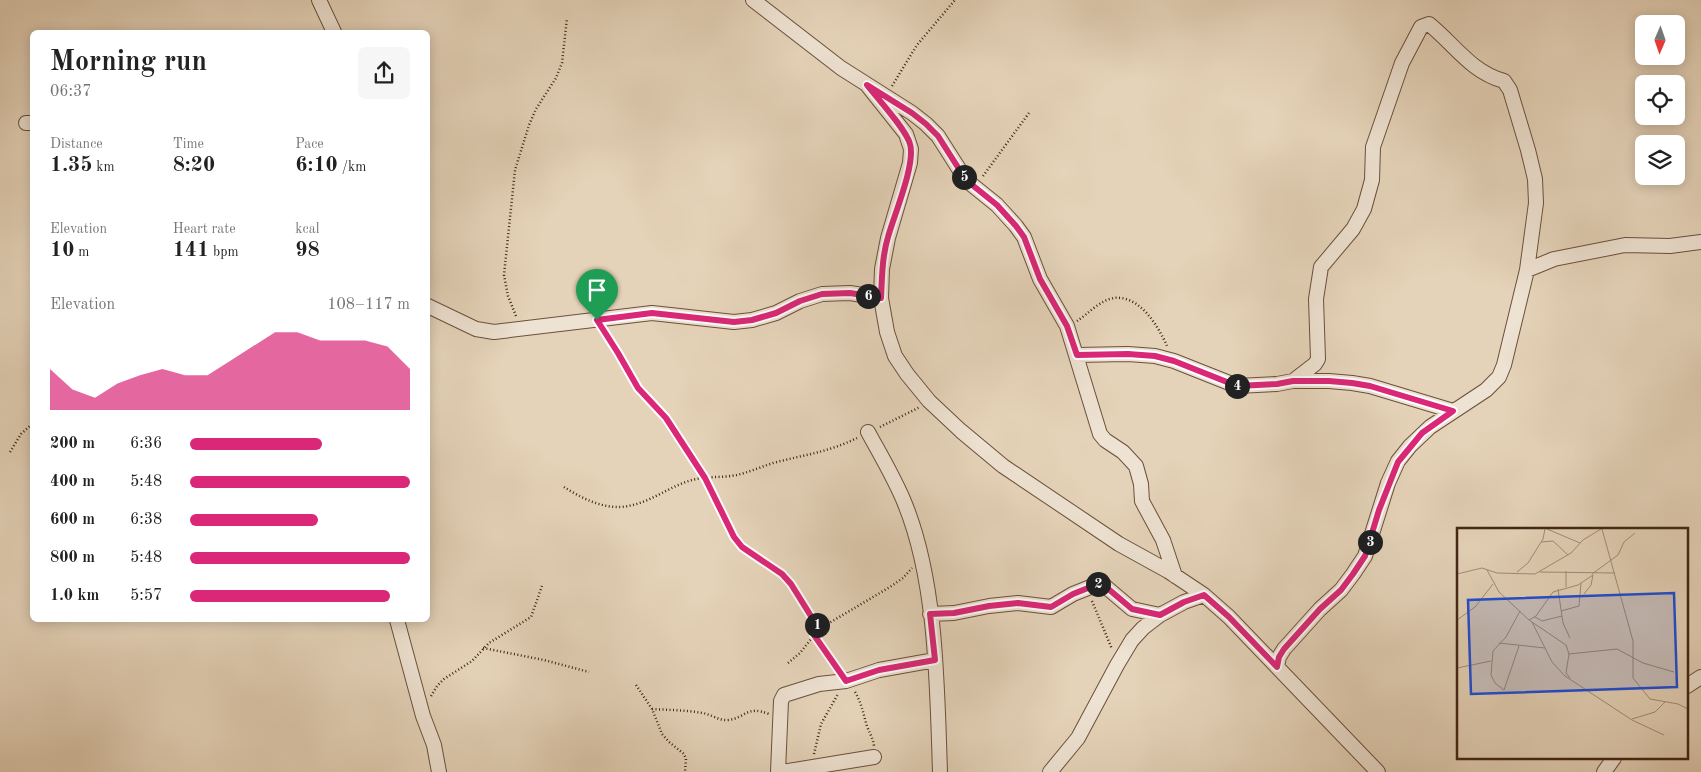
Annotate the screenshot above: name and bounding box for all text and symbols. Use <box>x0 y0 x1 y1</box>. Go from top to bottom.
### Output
north arrow <box>1635 15 1685 65</box>
map controls <box>1635 15 1685 185</box>
button: share <box>358 47 410 99</box>
text: Morning run <box>50 49 207 77</box>
button: locate <box>1635 75 1685 125</box>
text: 06:37 <box>50 84 92 100</box>
button: layers <box>1635 135 1685 185</box>
text: Distance <box>50 137 103 151</box>
text: Time <box>173 137 204 151</box>
text: Pace <box>295 137 324 151</box>
text: 1.35 <box>50 155 92 176</box>
text: 8:20 <box>173 155 215 176</box>
text: 6:10 <box>295 155 338 176</box>
text: km <box>92 160 115 174</box>
text: /km <box>338 160 366 174</box>
pin: 5 <box>952 164 976 190</box>
text: 5 <box>960 170 969 184</box>
text: Elevation <box>50 222 107 236</box>
text: Heart rate <box>173 222 236 236</box>
text: kcal <box>295 222 319 236</box>
text: 10 <box>50 240 74 261</box>
text: 141 <box>173 240 209 261</box>
text: 98 <box>295 240 320 261</box>
text: m <box>74 245 89 259</box>
text: bpm <box>209 245 239 259</box>
pin <box>576 269 618 320</box>
icon: arrive <box>583 276 611 304</box>
pin: 6 <box>856 284 880 308</box>
text: 6 <box>864 289 873 303</box>
text: Elevation <box>50 297 115 313</box>
text: 108–117 m <box>327 297 410 313</box>
pin: 4 <box>1224 374 1250 398</box>
text: 4 <box>1233 379 1242 393</box>
text: 200 m <box>50 436 95 452</box>
text: 6:36 <box>130 436 162 452</box>
text: 400 m <box>50 474 95 490</box>
text: 5:48 <box>130 474 162 490</box>
text: 600 m <box>50 512 95 528</box>
text: 6:38 <box>130 512 162 528</box>
inset map <box>1457 528 1688 760</box>
pin: 3 <box>1358 530 1382 554</box>
text: 3 <box>1366 535 1375 549</box>
text: 800 m <box>50 550 95 566</box>
text: 5:48 <box>130 550 162 566</box>
pin: 2 <box>1086 572 1110 596</box>
text: 2 <box>1094 577 1103 591</box>
text: 1.0 km <box>50 588 99 604</box>
text: 5:57 <box>130 588 162 604</box>
pin: 1 <box>804 612 830 638</box>
text: 1 <box>813 618 822 632</box>

